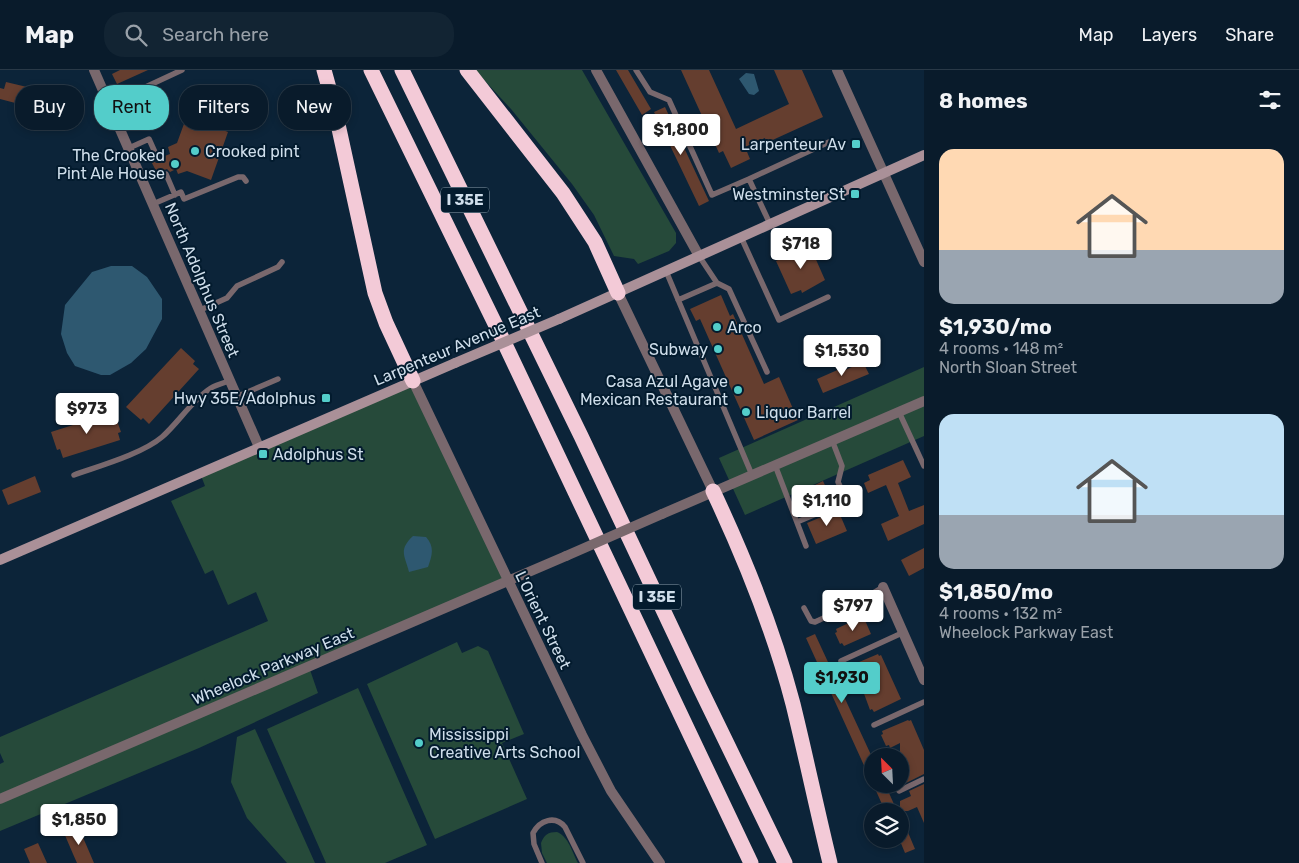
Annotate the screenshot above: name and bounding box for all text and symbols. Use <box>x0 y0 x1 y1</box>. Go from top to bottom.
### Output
search box <box>104 12 454 57</box>
text: Map <box>25 21 74 49</box>
icon: search <box>122 21 150 49</box>
text: Search here <box>162 23 269 46</box>
text: Map <box>1079 24 1114 46</box>
text: Layers <box>1142 24 1197 46</box>
text: Share <box>1225 24 1274 46</box>
chip: Buy <box>15 85 84 130</box>
chip: Rent <box>94 85 169 130</box>
chip: Filters <box>179 85 268 130</box>
chip: New <box>278 85 351 130</box>
icon: filters <box>1256 86 1284 114</box>
text: 8 homes <box>939 88 1028 113</box>
pin: $1,800 <box>640 114 722 156</box>
text: $1,800 <box>653 120 709 139</box>
place label: Larpenteur Av <box>741 135 846 154</box>
marker: Larpenteur Av <box>850 138 862 150</box>
place label: Crooked pint <box>205 142 299 161</box>
marker: Crooked pint <box>189 145 201 157</box>
place label: The Crooked Pint Ale House <box>57 146 165 183</box>
marker: The Crooked Pint Ale House <box>169 158 181 170</box>
icon: home <box>1067 181 1157 271</box>
place label: Westminster St <box>732 185 845 204</box>
road number: I 35E <box>441 188 489 212</box>
marker: Westminster St <box>849 188 861 200</box>
street label: North Adolphus Street <box>161 200 243 360</box>
pin: $718 <box>771 228 831 270</box>
text: $718 <box>782 234 820 253</box>
street label: Larpenteur Avenue East <box>371 302 543 390</box>
text: $1,930/mo <box>939 314 1052 339</box>
place label: Arco <box>727 318 762 337</box>
marker: Arco <box>711 321 723 333</box>
pin: $1,530 <box>801 334 883 377</box>
text: 4 rooms · 148 m² <box>939 339 1063 358</box>
place label: Subway <box>649 340 708 359</box>
text: $1,530 <box>815 341 869 360</box>
marker: Subway <box>712 343 724 355</box>
text: North Sloan Street <box>939 358 1077 377</box>
place label: Casa Azul Agave Mexican Restaurant <box>580 372 728 409</box>
marker: Casa Azul Agave Mexican Restaurant <box>732 384 744 396</box>
place label: Hwy 35E/Adolphus <box>174 389 316 408</box>
pin: $973 <box>57 392 117 435</box>
marker: Hwy 35E/Adolphus <box>320 392 332 404</box>
text: $973 <box>67 399 107 418</box>
place label: Liquor Barrel <box>756 403 851 422</box>
marker: Liquor Barrel <box>740 406 752 418</box>
place label: Adolphus St <box>273 445 363 464</box>
icon: home <box>1067 446 1157 536</box>
marker: Adolphus St <box>257 448 269 460</box>
pin: $1,110 <box>786 484 868 527</box>
text: $1,110 <box>803 491 851 510</box>
street label: L'Orient Street <box>511 568 575 672</box>
text: $1,850/mo <box>939 579 1053 604</box>
road number: I 35E <box>633 584 681 610</box>
pin: $797 <box>823 590 883 632</box>
text: $797 <box>833 596 873 615</box>
text: 4 rooms · 132 m² <box>939 604 1062 623</box>
street label: Wheelock Parkway East <box>189 623 357 709</box>
text: Wheelock Parkway East <box>939 623 1113 642</box>
pin: $1,930 <box>801 662 883 704</box>
text: $1,930 <box>815 668 869 687</box>
place label: Mississippi Creative Arts School <box>429 725 580 762</box>
marker: Mississippi Creative Arts School <box>413 737 425 749</box>
north arrow <box>864 748 909 792</box>
map controls <box>864 748 909 848</box>
button: layers <box>864 803 909 848</box>
pin: $1,850 <box>38 804 120 846</box>
text: $1,850 <box>51 810 107 829</box>

